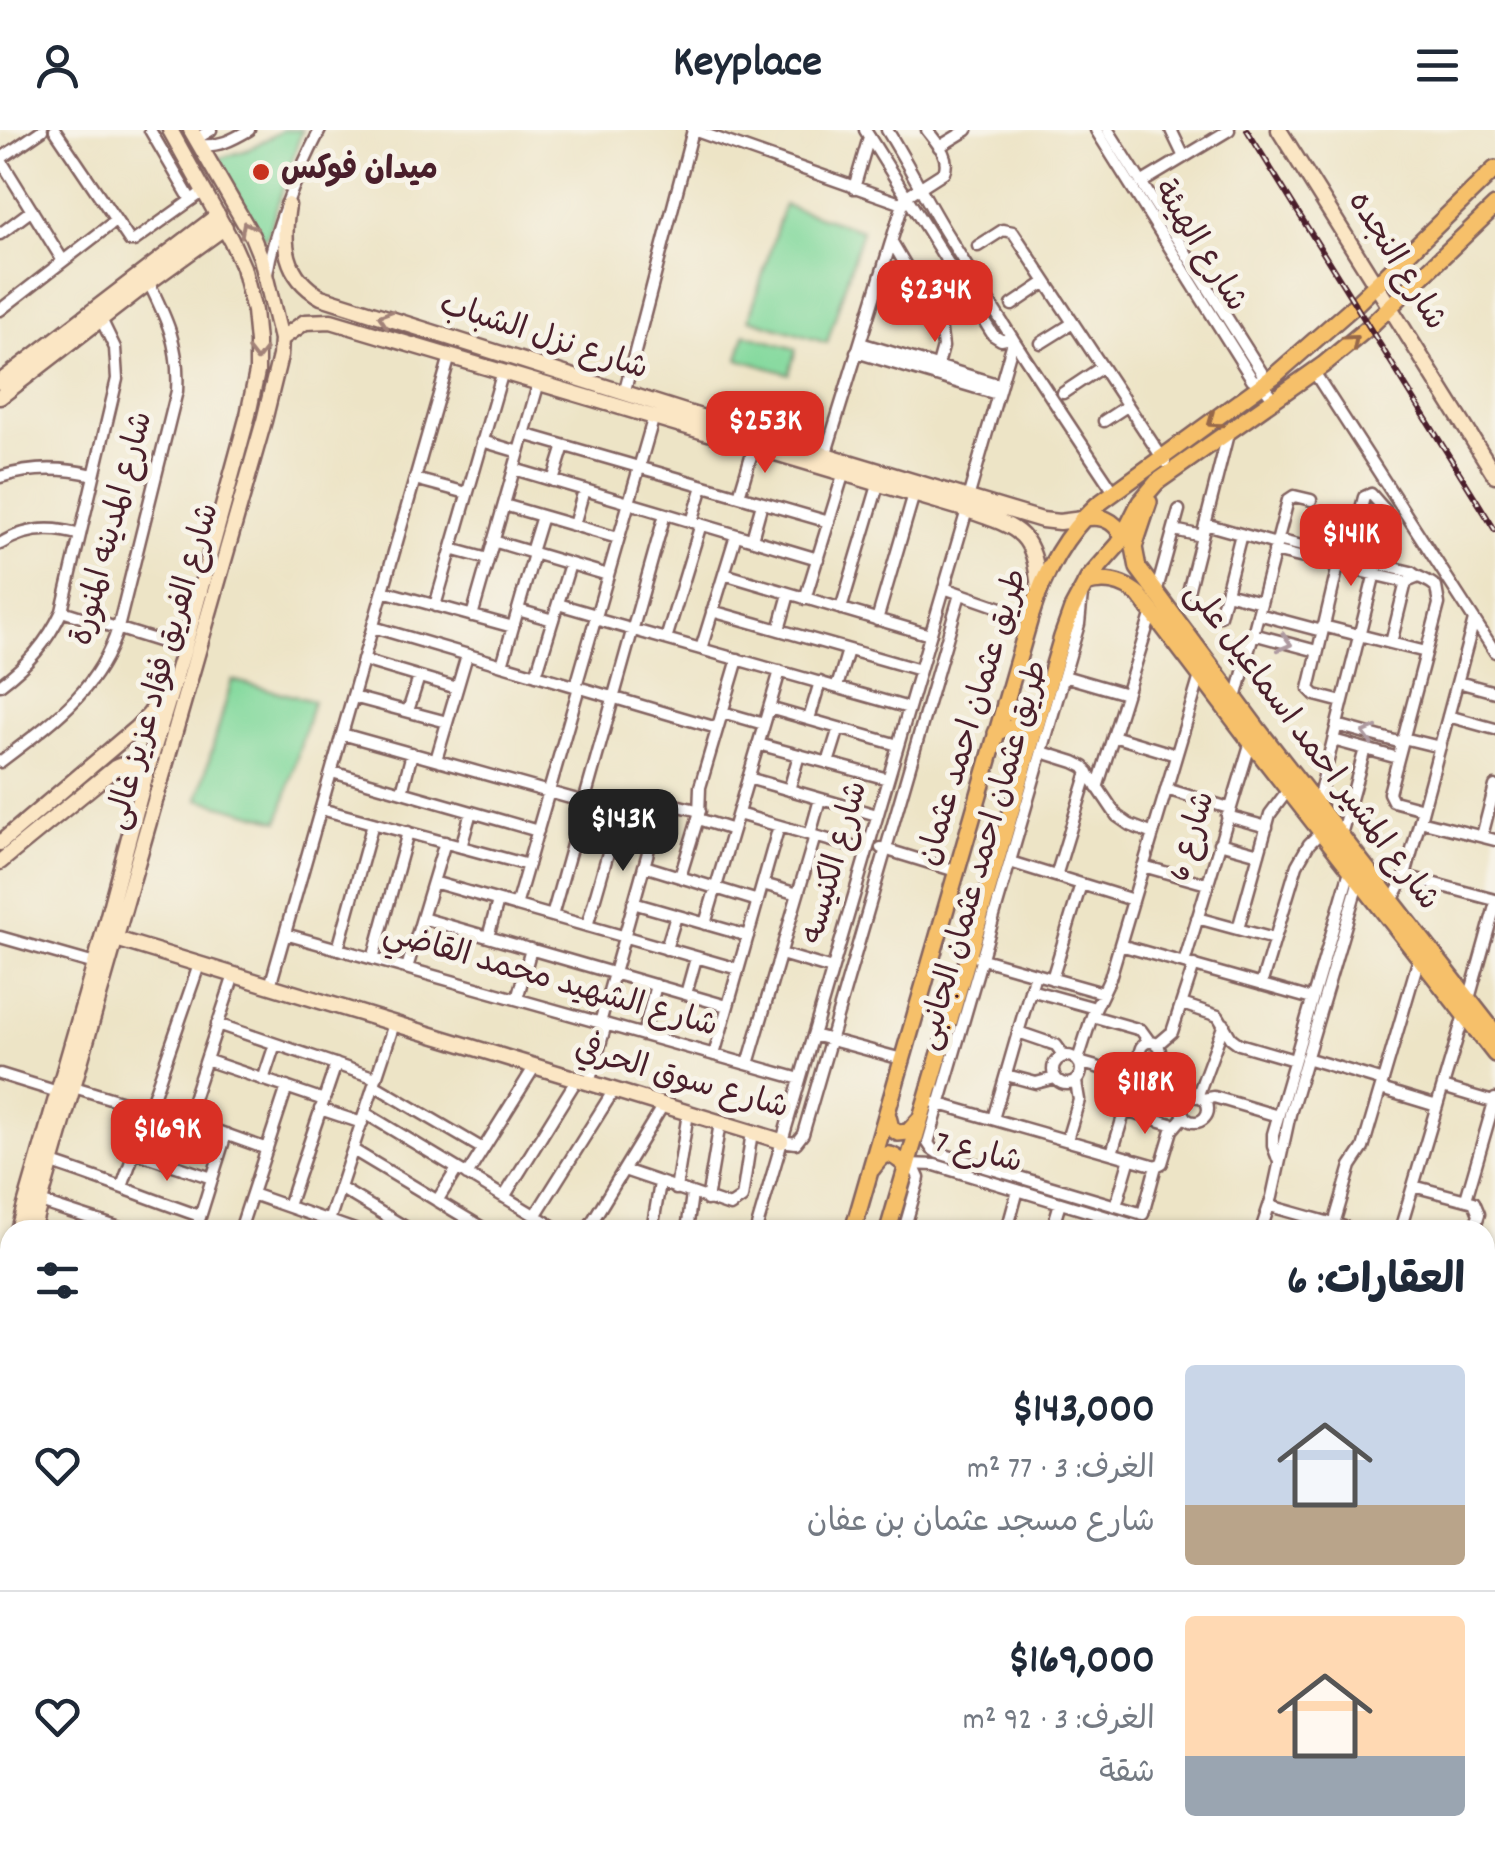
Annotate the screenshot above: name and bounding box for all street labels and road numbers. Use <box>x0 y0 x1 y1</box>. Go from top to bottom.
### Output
street label: شارع الهيئة <box>1139 172 1257 322</box>
street label: شارع النجده <box>1334 183 1456 341</box>
street label: شارع نزل الشباب <box>433 284 653 394</box>
street label: شارع المدينه المنورة <box>61 407 167 651</box>
street label: شارع الفريق فؤاد عزيز غالى <box>96 498 234 836</box>
street label: طريق عثمان احمد عثمان <box>908 564 1042 872</box>
street label: شارع المشير احمد اسماعيل على <box>1171 574 1449 922</box>
street label: طريق عثمان احمد عثمان الجانبى <box>907 656 1063 1056</box>
street label: شارع الكنيسه <box>792 776 882 950</box>
street label: شارع 6 <box>1159 786 1229 888</box>
street label: شارع الشهيد محمد القاضي <box>377 912 723 1052</box>
street label: شارع سوق الحرفي <box>569 1027 794 1134</box>
street label: شارع 7 <box>929 1122 1027 1188</box>

